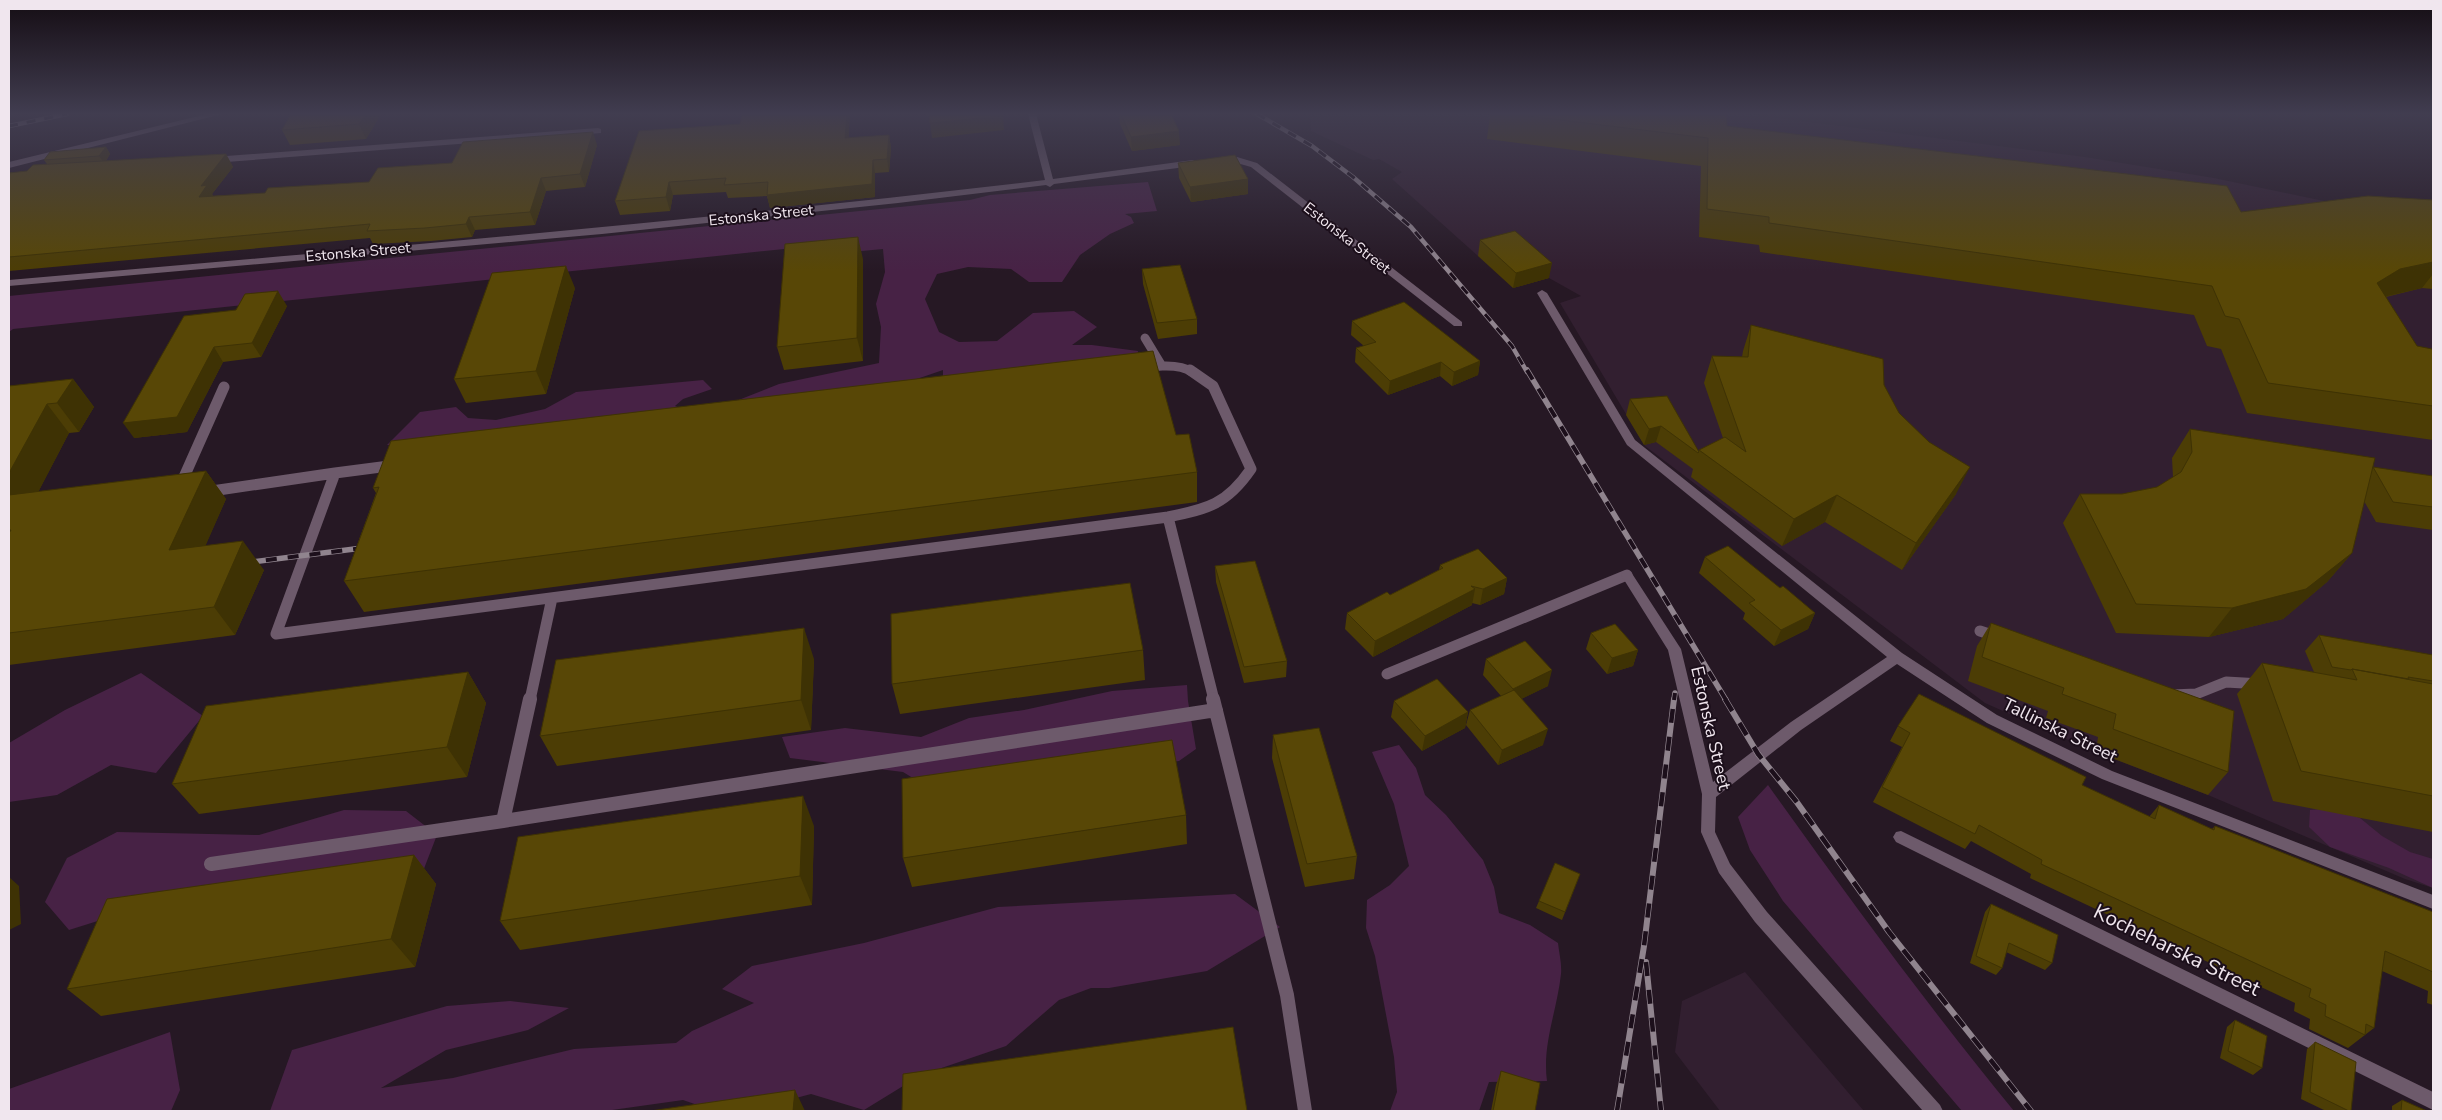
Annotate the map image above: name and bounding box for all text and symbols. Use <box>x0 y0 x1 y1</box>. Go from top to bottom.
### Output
street label: Estonska Street <box>1299 198 1395 279</box>
street label: Estonska Street <box>708 199 815 230</box>
street label: Estonska Street <box>305 237 412 267</box>
street label: Estonska Street <box>1685 664 1737 793</box>
street label: Tallinska Street <box>1999 692 2122 768</box>
street label: Kocheharska Street <box>2089 897 2266 1003</box>

